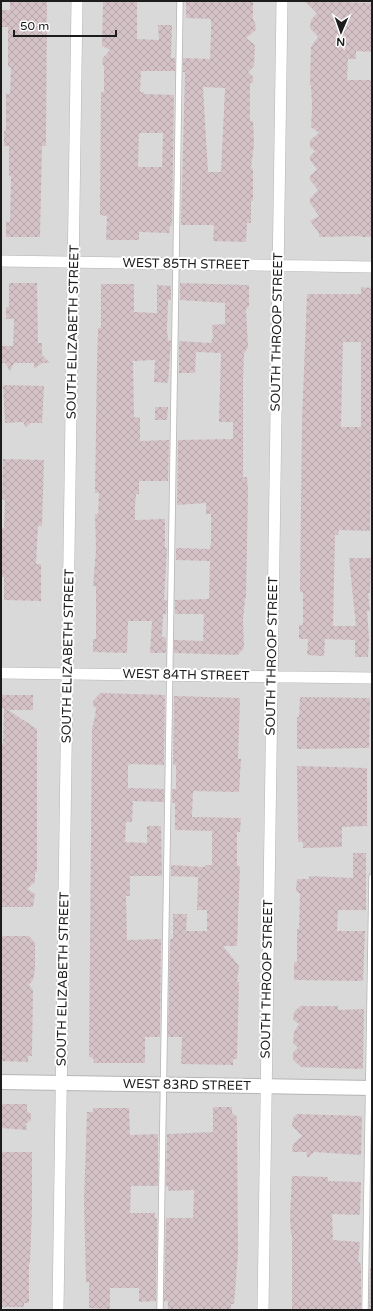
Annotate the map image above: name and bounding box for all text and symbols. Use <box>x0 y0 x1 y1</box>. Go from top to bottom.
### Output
scale bar <box>14 12 116 38</box>
north arrow <box>321 12 361 52</box>
text: 50 m <box>20 19 49 33</box>
text: N <box>336 35 345 48</box>
street label: SOUTH ELIZABETH STREET <box>63 244 83 419</box>
street label: SOUTH THROOP STREET <box>268 252 286 412</box>
street label: WEST 85TH STREET <box>122 255 250 273</box>
street label: SOUTH ELIZABETH STREET <box>58 568 78 743</box>
street label: SOUTH THROOP STREET <box>263 576 281 736</box>
street label: WEST 84TH STREET <box>122 666 250 684</box>
street label: SOUTH ELIZABETH STREET <box>53 891 73 1066</box>
street label: SOUTH THROOP STREET <box>258 899 276 1059</box>
street label: WEST 83RD STREET <box>123 1076 251 1094</box>

